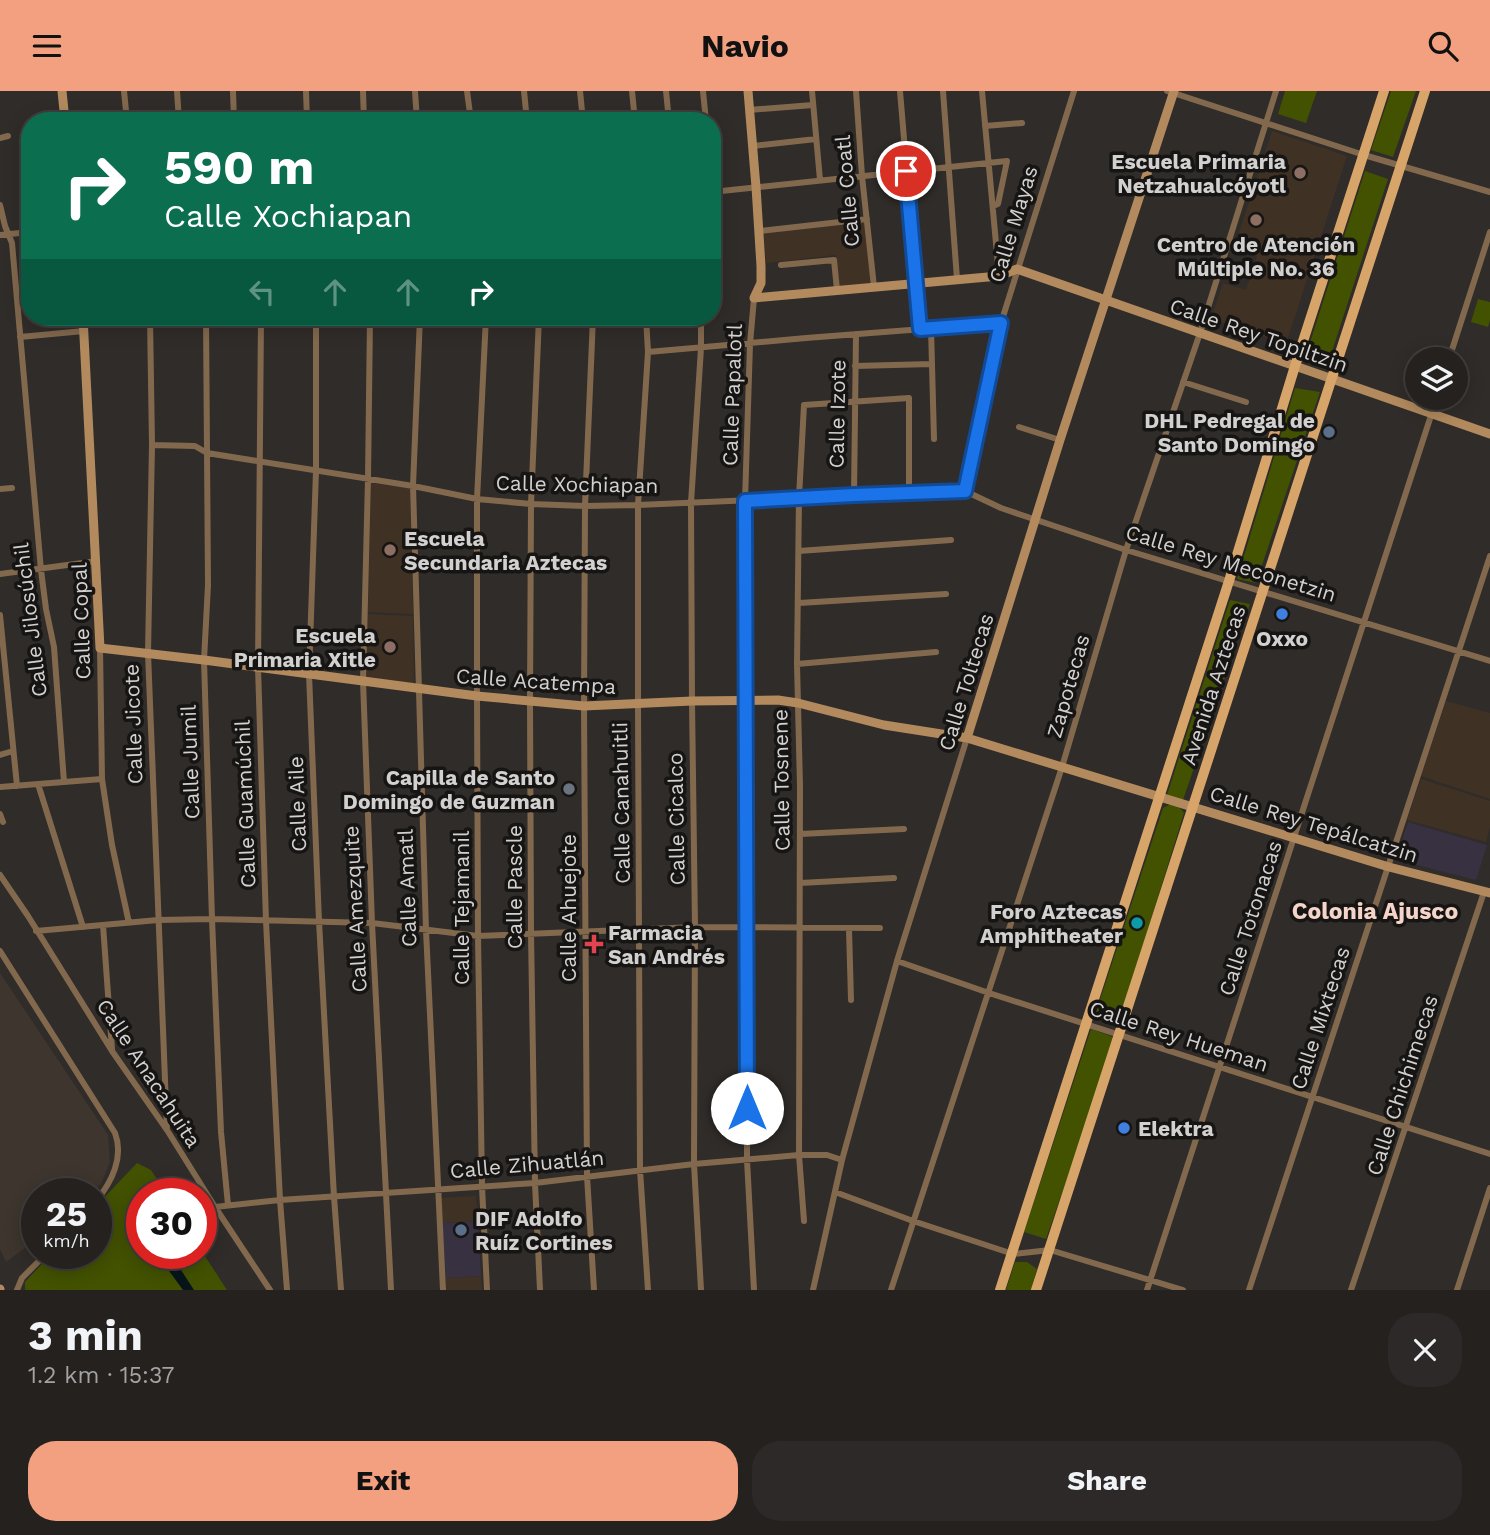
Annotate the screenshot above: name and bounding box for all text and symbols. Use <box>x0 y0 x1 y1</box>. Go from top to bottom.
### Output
icon: menu <box>28 27 66 65</box>
text: Navio <box>701 27 789 65</box>
icon: search <box>1424 27 1462 65</box>
street label: Calle Coatl <box>830 133 864 248</box>
text: 590 m <box>164 138 314 196</box>
icon: right <box>49 140 140 231</box>
pin <box>876 141 936 201</box>
place label: Escuela Primaria Netzahualcóyotl <box>1111 149 1287 198</box>
icon: arrive <box>887 152 925 190</box>
street label: Calle Mayas <box>983 162 1043 286</box>
marker: Escuela Primaria Netzahualcóyotl <box>1292 165 1308 181</box>
text: Calle Xochiapan <box>164 197 412 235</box>
marker: Centro de Atención Múltiple No. 36 <box>1248 212 1264 228</box>
place label: Centro de Atención Múltiple No. 36 <box>1157 232 1355 281</box>
icon: left <box>243 273 281 311</box>
icon: ahead <box>316 273 354 311</box>
icon: ahead <box>389 273 427 311</box>
icon: right <box>462 273 500 311</box>
street label: Calle Rey Topiltzin <box>1167 293 1351 377</box>
street label: Calle Papalotl <box>717 323 747 467</box>
map controls <box>1405 347 1468 410</box>
button: layers <box>1405 347 1468 410</box>
street label: Calle Izote <box>824 359 850 469</box>
place label: DHL Pedregal de Santo Domingo <box>1144 408 1315 457</box>
marker: DHL Pedregal de Santo Domingo <box>1321 424 1337 440</box>
street label: Calle Xochiapan <box>495 470 659 498</box>
street label: Calle Rey Meconetzin <box>1123 519 1339 607</box>
place label: Escuela Secundaria Aztecas <box>404 526 607 575</box>
street label: Calle Jilosúchil <box>8 541 52 698</box>
marker: Escuela Secundaria Aztecas <box>382 542 398 558</box>
street label: Calle Copal <box>66 562 96 680</box>
street label: Avenida Aztecas <box>1175 602 1251 768</box>
marker: Oxxo <box>1274 606 1290 622</box>
street label: Calle Toltecas <box>933 610 999 754</box>
place label: Escuela Primaria Xitle <box>234 623 377 672</box>
place label: Oxxo <box>1256 626 1308 651</box>
street label: Zapotecas <box>1041 631 1095 741</box>
marker: Escuela Primaria Xitle <box>382 639 398 655</box>
street label: Calle Jicote <box>118 663 148 785</box>
street label: Calle Acatempa <box>455 663 617 699</box>
street label: Calle Jumil <box>175 704 204 820</box>
street label: Calle Tosnene <box>767 709 795 851</box>
street label: Calle Guamúchil <box>230 719 260 888</box>
street label: Calle Canahuitli <box>607 722 635 884</box>
street label: Calle Cicalco <box>662 752 690 886</box>
street label: Calle Aile <box>283 756 311 852</box>
place label: Capilla de Santo Domingo de Guzman <box>343 765 555 814</box>
street label: Calle Rey Tepálcatzin <box>1207 780 1421 868</box>
marker: Capilla de Santo Domingo de Guzman <box>561 781 577 797</box>
street label: Calle Amezquite <box>338 825 372 993</box>
street label: Calle Pascle <box>502 825 527 949</box>
street label: Calle Amatl <box>392 828 422 947</box>
street label: Calle Tejamanil <box>449 830 474 985</box>
street label: Calle Ahuejote <box>556 834 581 982</box>
street label: Calle Totonacas <box>1213 837 1287 999</box>
district label: Colonia Ajusco <box>1292 898 1458 925</box>
place label: Foro Aztecas Amphitheater <box>980 899 1123 948</box>
marker: Foro Aztecas Amphitheater <box>1129 915 1145 931</box>
place label: Farmacia San Andrés <box>608 920 725 969</box>
marker: Farmacia San Andrés <box>586 936 602 952</box>
street label: Calle Mixtecas <box>1285 943 1355 1093</box>
street label: Calle Chichimecas <box>1361 991 1443 1179</box>
street label: Calle Anacahuita <box>92 994 206 1152</box>
street label: Calle Rey Hueman <box>1087 995 1271 1077</box>
position arrow <box>710 1071 784 1145</box>
place label: Elektra <box>1138 1116 1214 1141</box>
marker: Elektra <box>1116 1120 1132 1136</box>
street label: Calle Zihuatlán <box>449 1145 605 1183</box>
speed limit sign: 30 <box>126 1178 217 1269</box>
text: 25 <box>46 1193 87 1235</box>
place label: DIF Adolfo Ruíz Cortines <box>475 1206 613 1255</box>
marker: DIF Adolfo Ruíz Cortines <box>453 1222 469 1238</box>
text: km/h <box>43 1230 90 1251</box>
text: 3 min <box>28 1311 143 1360</box>
button: close <box>1388 1313 1462 1387</box>
text: 1.2 km · 15:37 <box>28 1362 174 1389</box>
button: Exit <box>28 1441 738 1521</box>
button: Share <box>752 1441 1462 1521</box>

